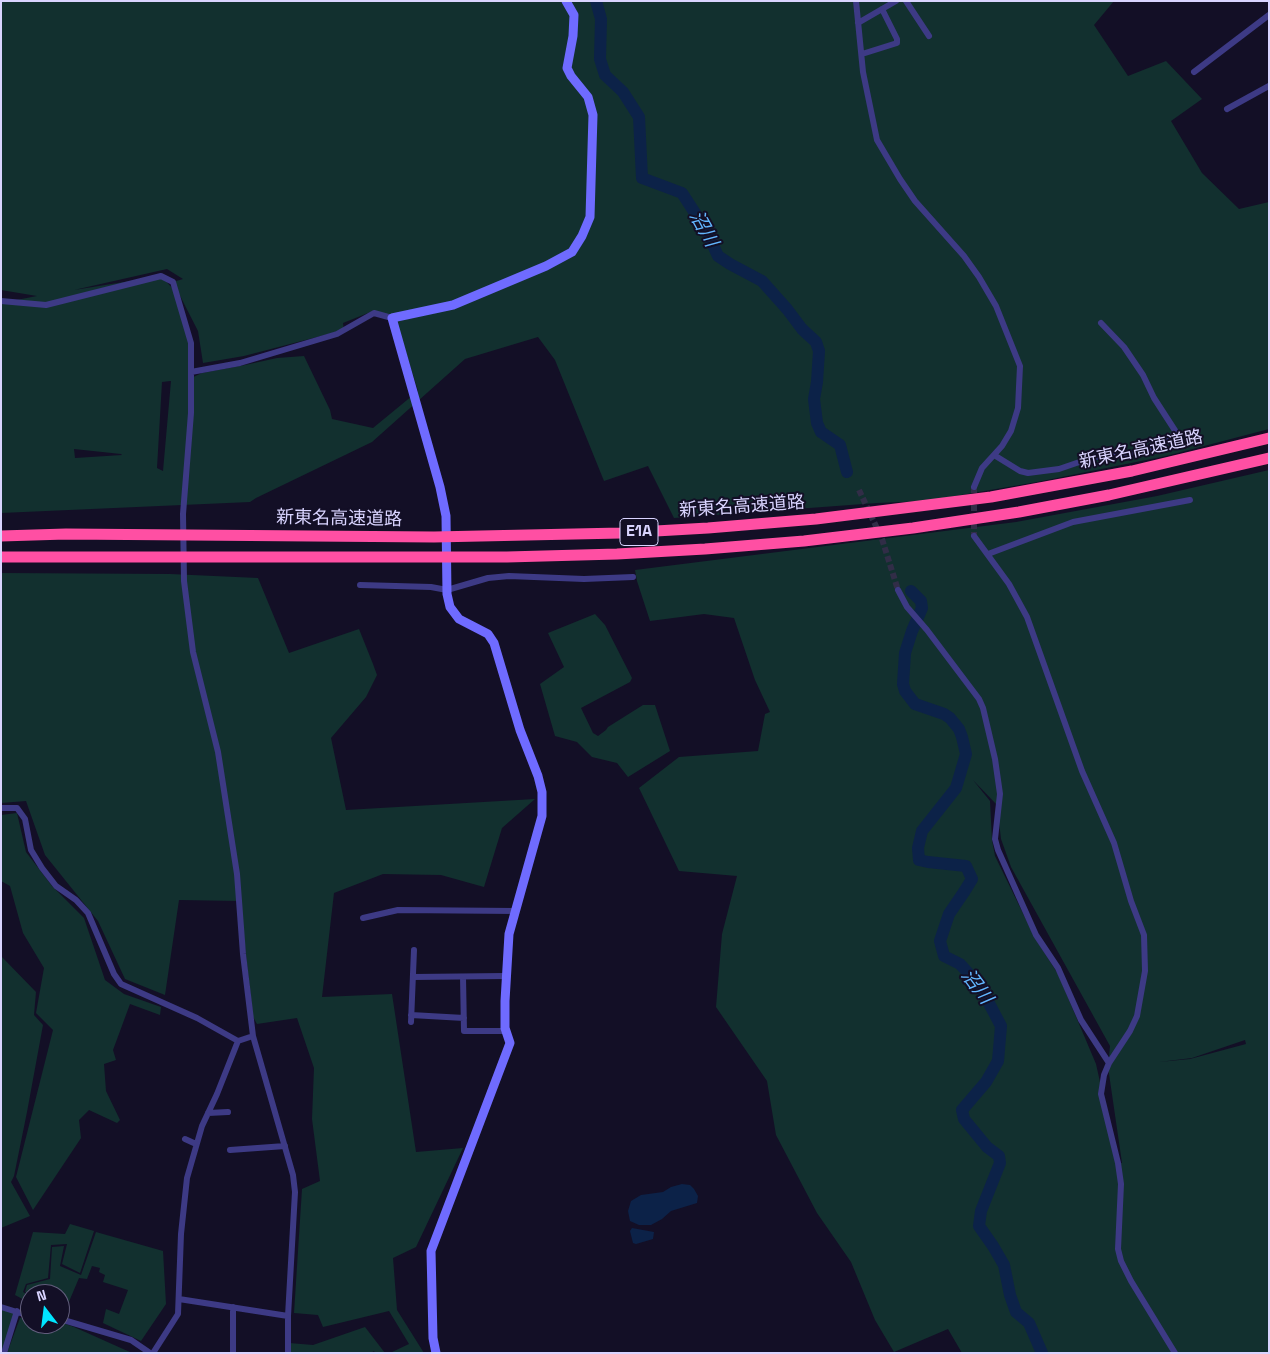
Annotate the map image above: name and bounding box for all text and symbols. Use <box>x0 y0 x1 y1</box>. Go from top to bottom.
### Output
water label: 沼川 <box>684 207 722 251</box>
street label: 新東名高速道路 <box>1077 426 1205 474</box>
street label: 新東名高速道路 <box>678 492 806 522</box>
street label: 新東名高速道路 <box>276 507 402 531</box>
road number: E1A <box>620 518 658 546</box>
water label: 沼川 <box>955 965 997 1009</box>
north arrow <box>20 1284 70 1334</box>
text: N <box>35 1286 48 1305</box>

